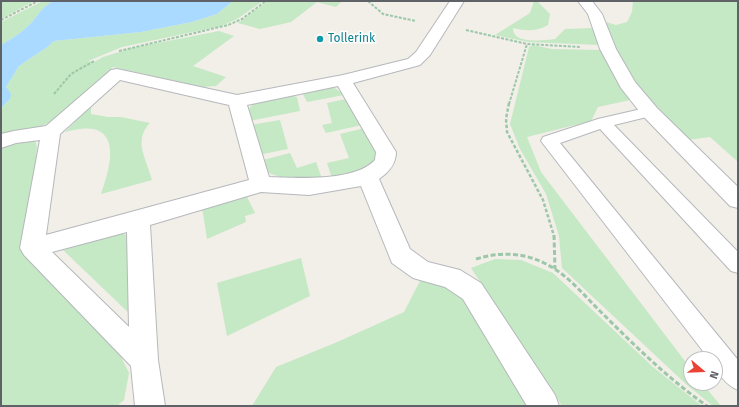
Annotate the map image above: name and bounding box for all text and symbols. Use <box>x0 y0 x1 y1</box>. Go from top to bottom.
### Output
place label: Tollerink <box>328 32 375 46</box>
marker: Tollerink <box>315 34 325 44</box>
north arrow <box>683 351 723 391</box>
text: N <box>707 369 721 380</box>

